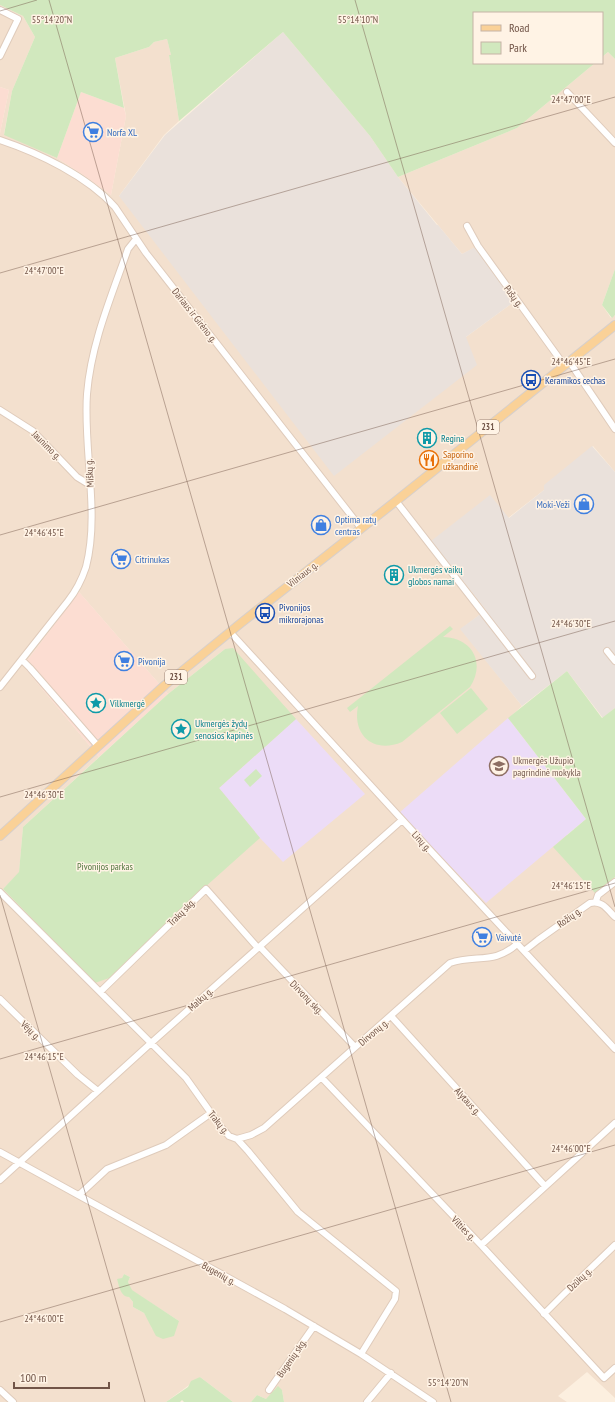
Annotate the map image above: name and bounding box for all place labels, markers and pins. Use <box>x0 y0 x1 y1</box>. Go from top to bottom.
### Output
supermarket icon: Norfa XL <box>82 121 104 143</box>
place label: Norfa XL <box>107 126 138 139</box>
bus stop icon: Keramikos cechas <box>520 369 542 391</box>
place label: Keramikos cechas <box>545 374 606 387</box>
building icon: Regina <box>416 427 438 449</box>
place label: Regina <box>441 432 464 445</box>
place label: Saporino užkandinė <box>443 448 478 473</box>
restaurant icon: Saporino užkandinė <box>418 449 440 471</box>
shop icon: Moki-Veži <box>573 493 595 515</box>
place label: Moki-Veži <box>536 498 570 511</box>
place label: Optima ratų centras <box>335 513 377 538</box>
shop icon: Optima ratų centras <box>310 514 332 536</box>
supermarket icon: Citrinukas <box>110 548 132 570</box>
place label: Citrinukas <box>135 553 170 566</box>
place label: Ukmergės vaikų globos namai <box>408 563 463 588</box>
building icon: Ukmergės vaikų globos namai <box>383 564 405 586</box>
place label: Pivonijos mikrorajonas <box>279 601 324 626</box>
bus stop icon: Pivonijos mikrorajonas <box>254 602 276 624</box>
supermarket icon: Pivonija <box>113 650 135 672</box>
place label: Pivonija <box>138 655 166 668</box>
place icon: Vilkmergė <box>85 692 107 714</box>
place label: Vilkmergė <box>109 697 145 710</box>
place label: Ukmergės žydų senosios kapinės <box>195 717 254 742</box>
place icon: Ukmergės žydų senosios kapinės <box>170 718 192 740</box>
place label: Ukmergės Užupio pagrindinė mokykla <box>513 754 581 779</box>
school or university icon: Ukmergės Užupio pagrindinė mokykla <box>488 755 510 777</box>
supermarket icon: Vaivutė <box>471 926 493 948</box>
place label: Vaivutė <box>495 931 521 944</box>

